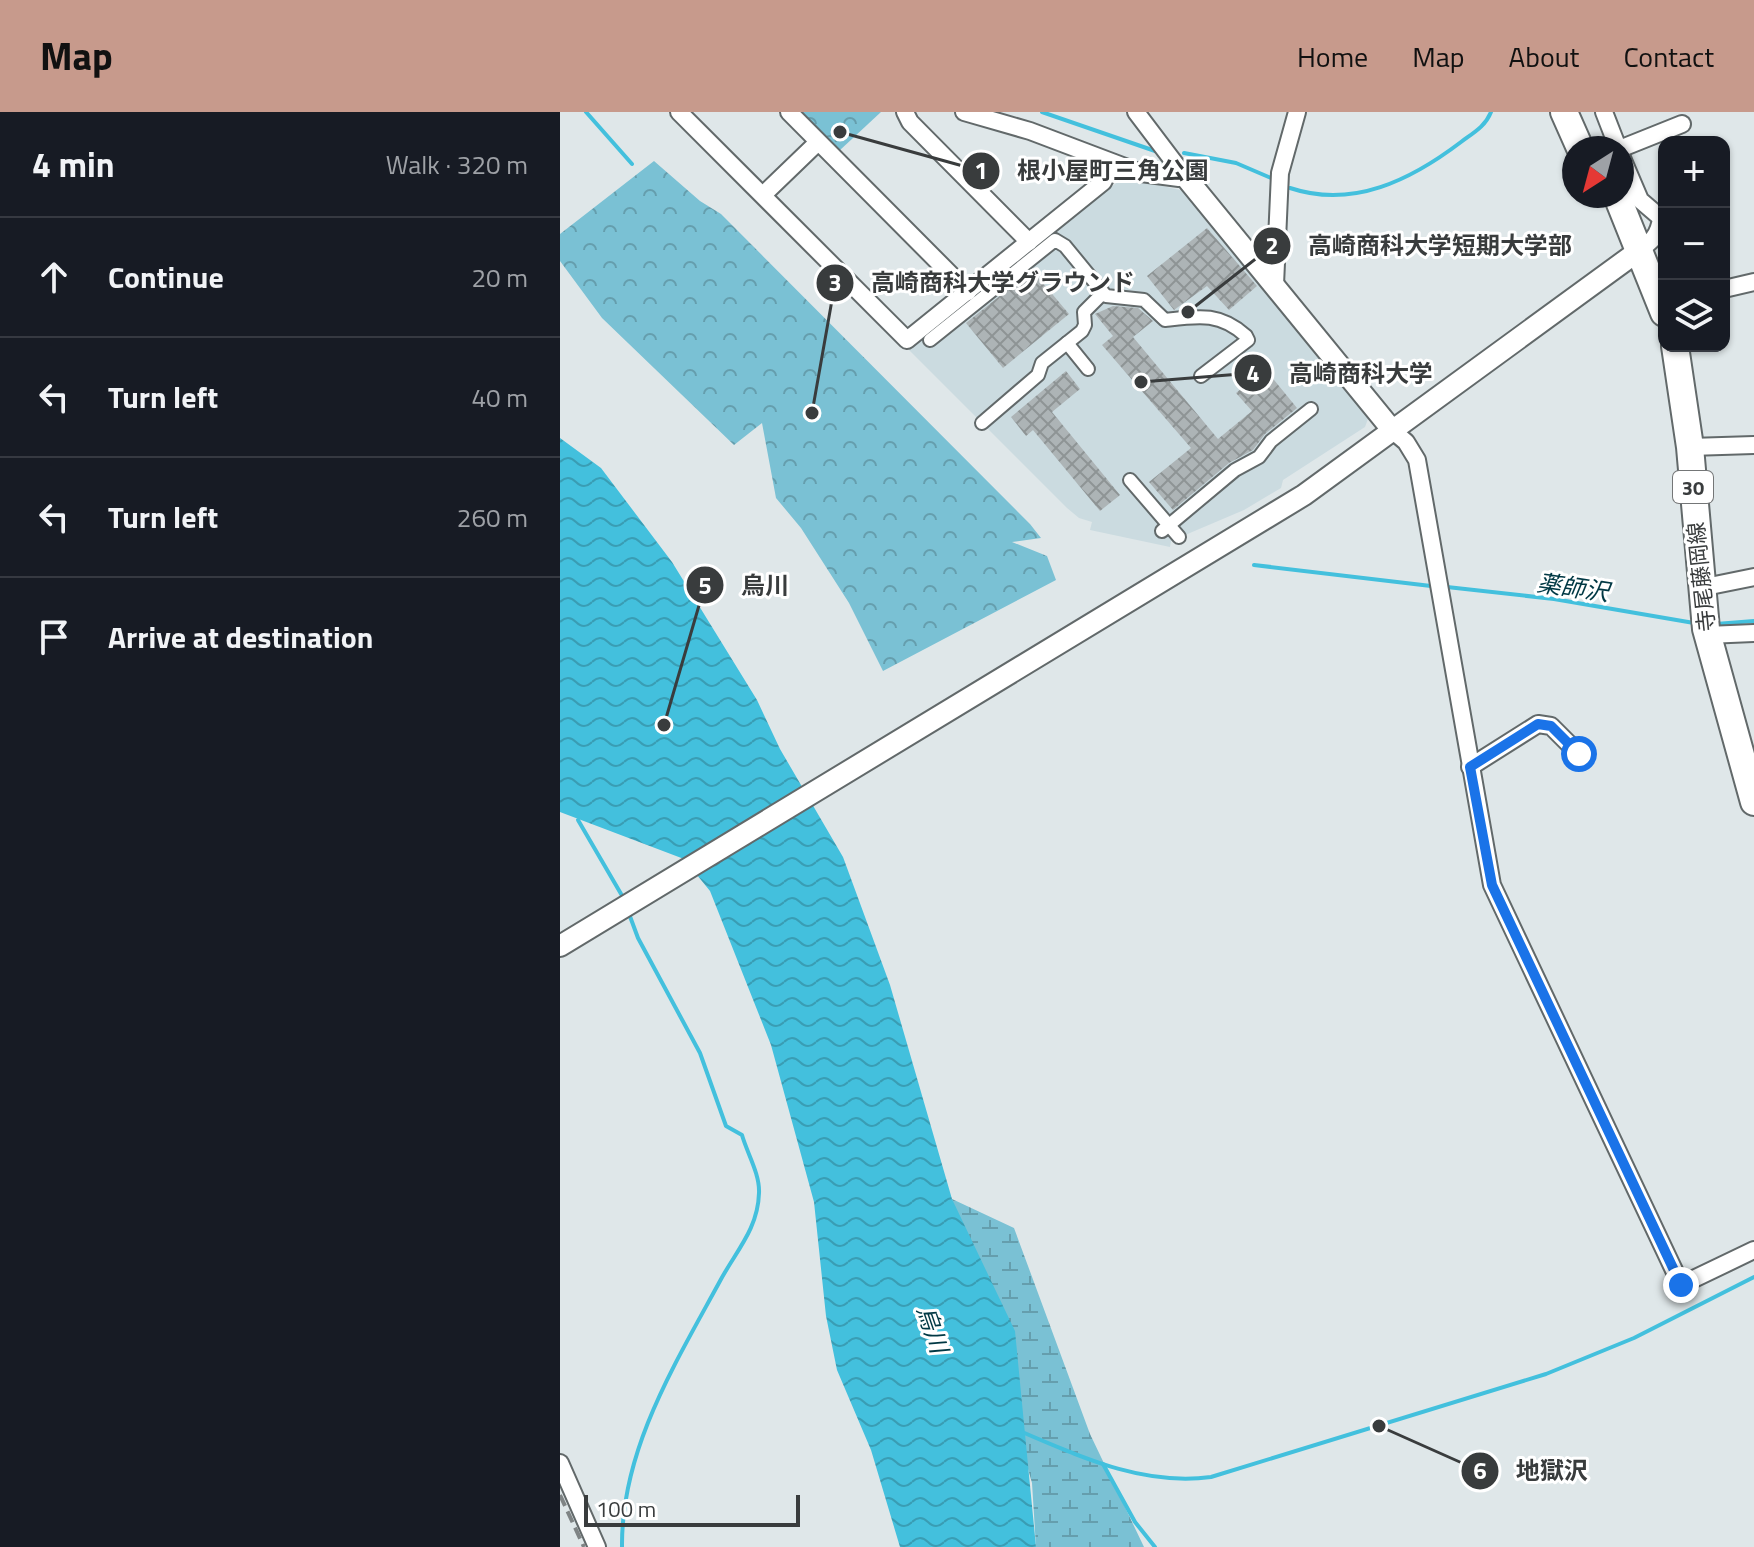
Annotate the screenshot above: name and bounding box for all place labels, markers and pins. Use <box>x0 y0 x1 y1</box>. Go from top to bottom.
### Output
callout: 根小屋町三角公園 <box>961 147 1225 195</box>
callout: 高崎商科大学短期大学部 <box>1252 222 1588 270</box>
callout: 高崎商科大学グラウンド <box>815 259 1151 307</box>
callout: 高崎商科大学 <box>1233 349 1449 397</box>
callout: 烏川 <box>685 561 805 609</box>
callout: 地獄沢 <box>1460 1447 1604 1495</box>

